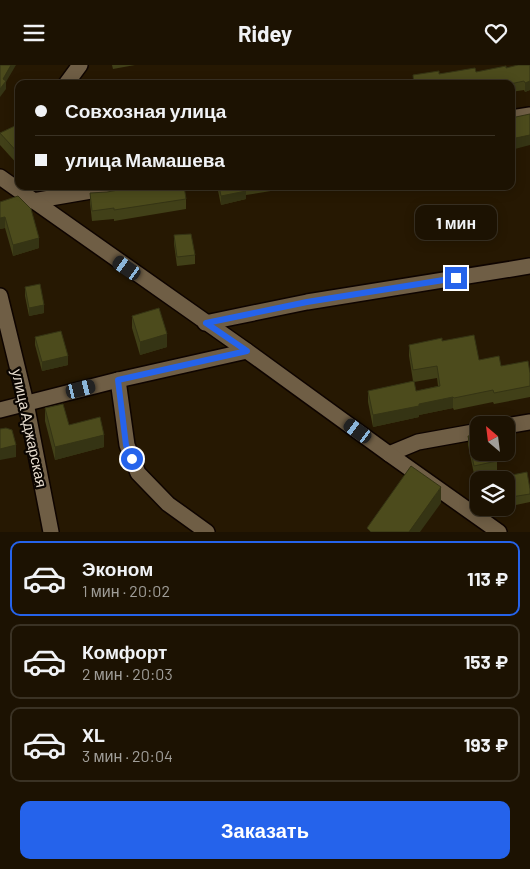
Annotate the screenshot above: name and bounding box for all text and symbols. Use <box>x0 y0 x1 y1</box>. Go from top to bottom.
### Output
icon: menu <box>20 19 48 47</box>
icon: heart <box>482 19 510 47</box>
text: Ridey <box>238 20 292 46</box>
text: Совхозная улица <box>65 99 226 122</box>
text: улица Мамашева <box>65 148 225 171</box>
callout: 1 мин <box>415 205 497 241</box>
text: 1 мин <box>436 213 476 232</box>
car <box>110 253 143 283</box>
route end <box>445 267 467 289</box>
street label: улица Аджарская <box>9 367 51 489</box>
car <box>64 378 97 400</box>
car <box>341 416 374 446</box>
north arrow <box>470 416 515 461</box>
map controls <box>470 416 515 516</box>
route start <box>121 448 143 470</box>
button: layers <box>470 471 515 516</box>
icon: car <box>22 556 67 601</box>
text: Эконом <box>82 557 153 580</box>
text: 113 ₽ <box>467 567 508 590</box>
text: 1 мин · 20:02 <box>82 581 170 600</box>
icon: car <box>22 639 67 684</box>
text: Комфорт <box>82 640 167 663</box>
text: 153 ₽ <box>464 650 508 673</box>
text: 2 мин · 20:03 <box>82 664 173 683</box>
icon: car <box>22 722 67 767</box>
text: XL <box>82 723 105 746</box>
text: 193 ₽ <box>464 733 508 756</box>
text: 3 мин · 20:04 <box>82 746 173 765</box>
button: Заказать <box>20 801 510 859</box>

